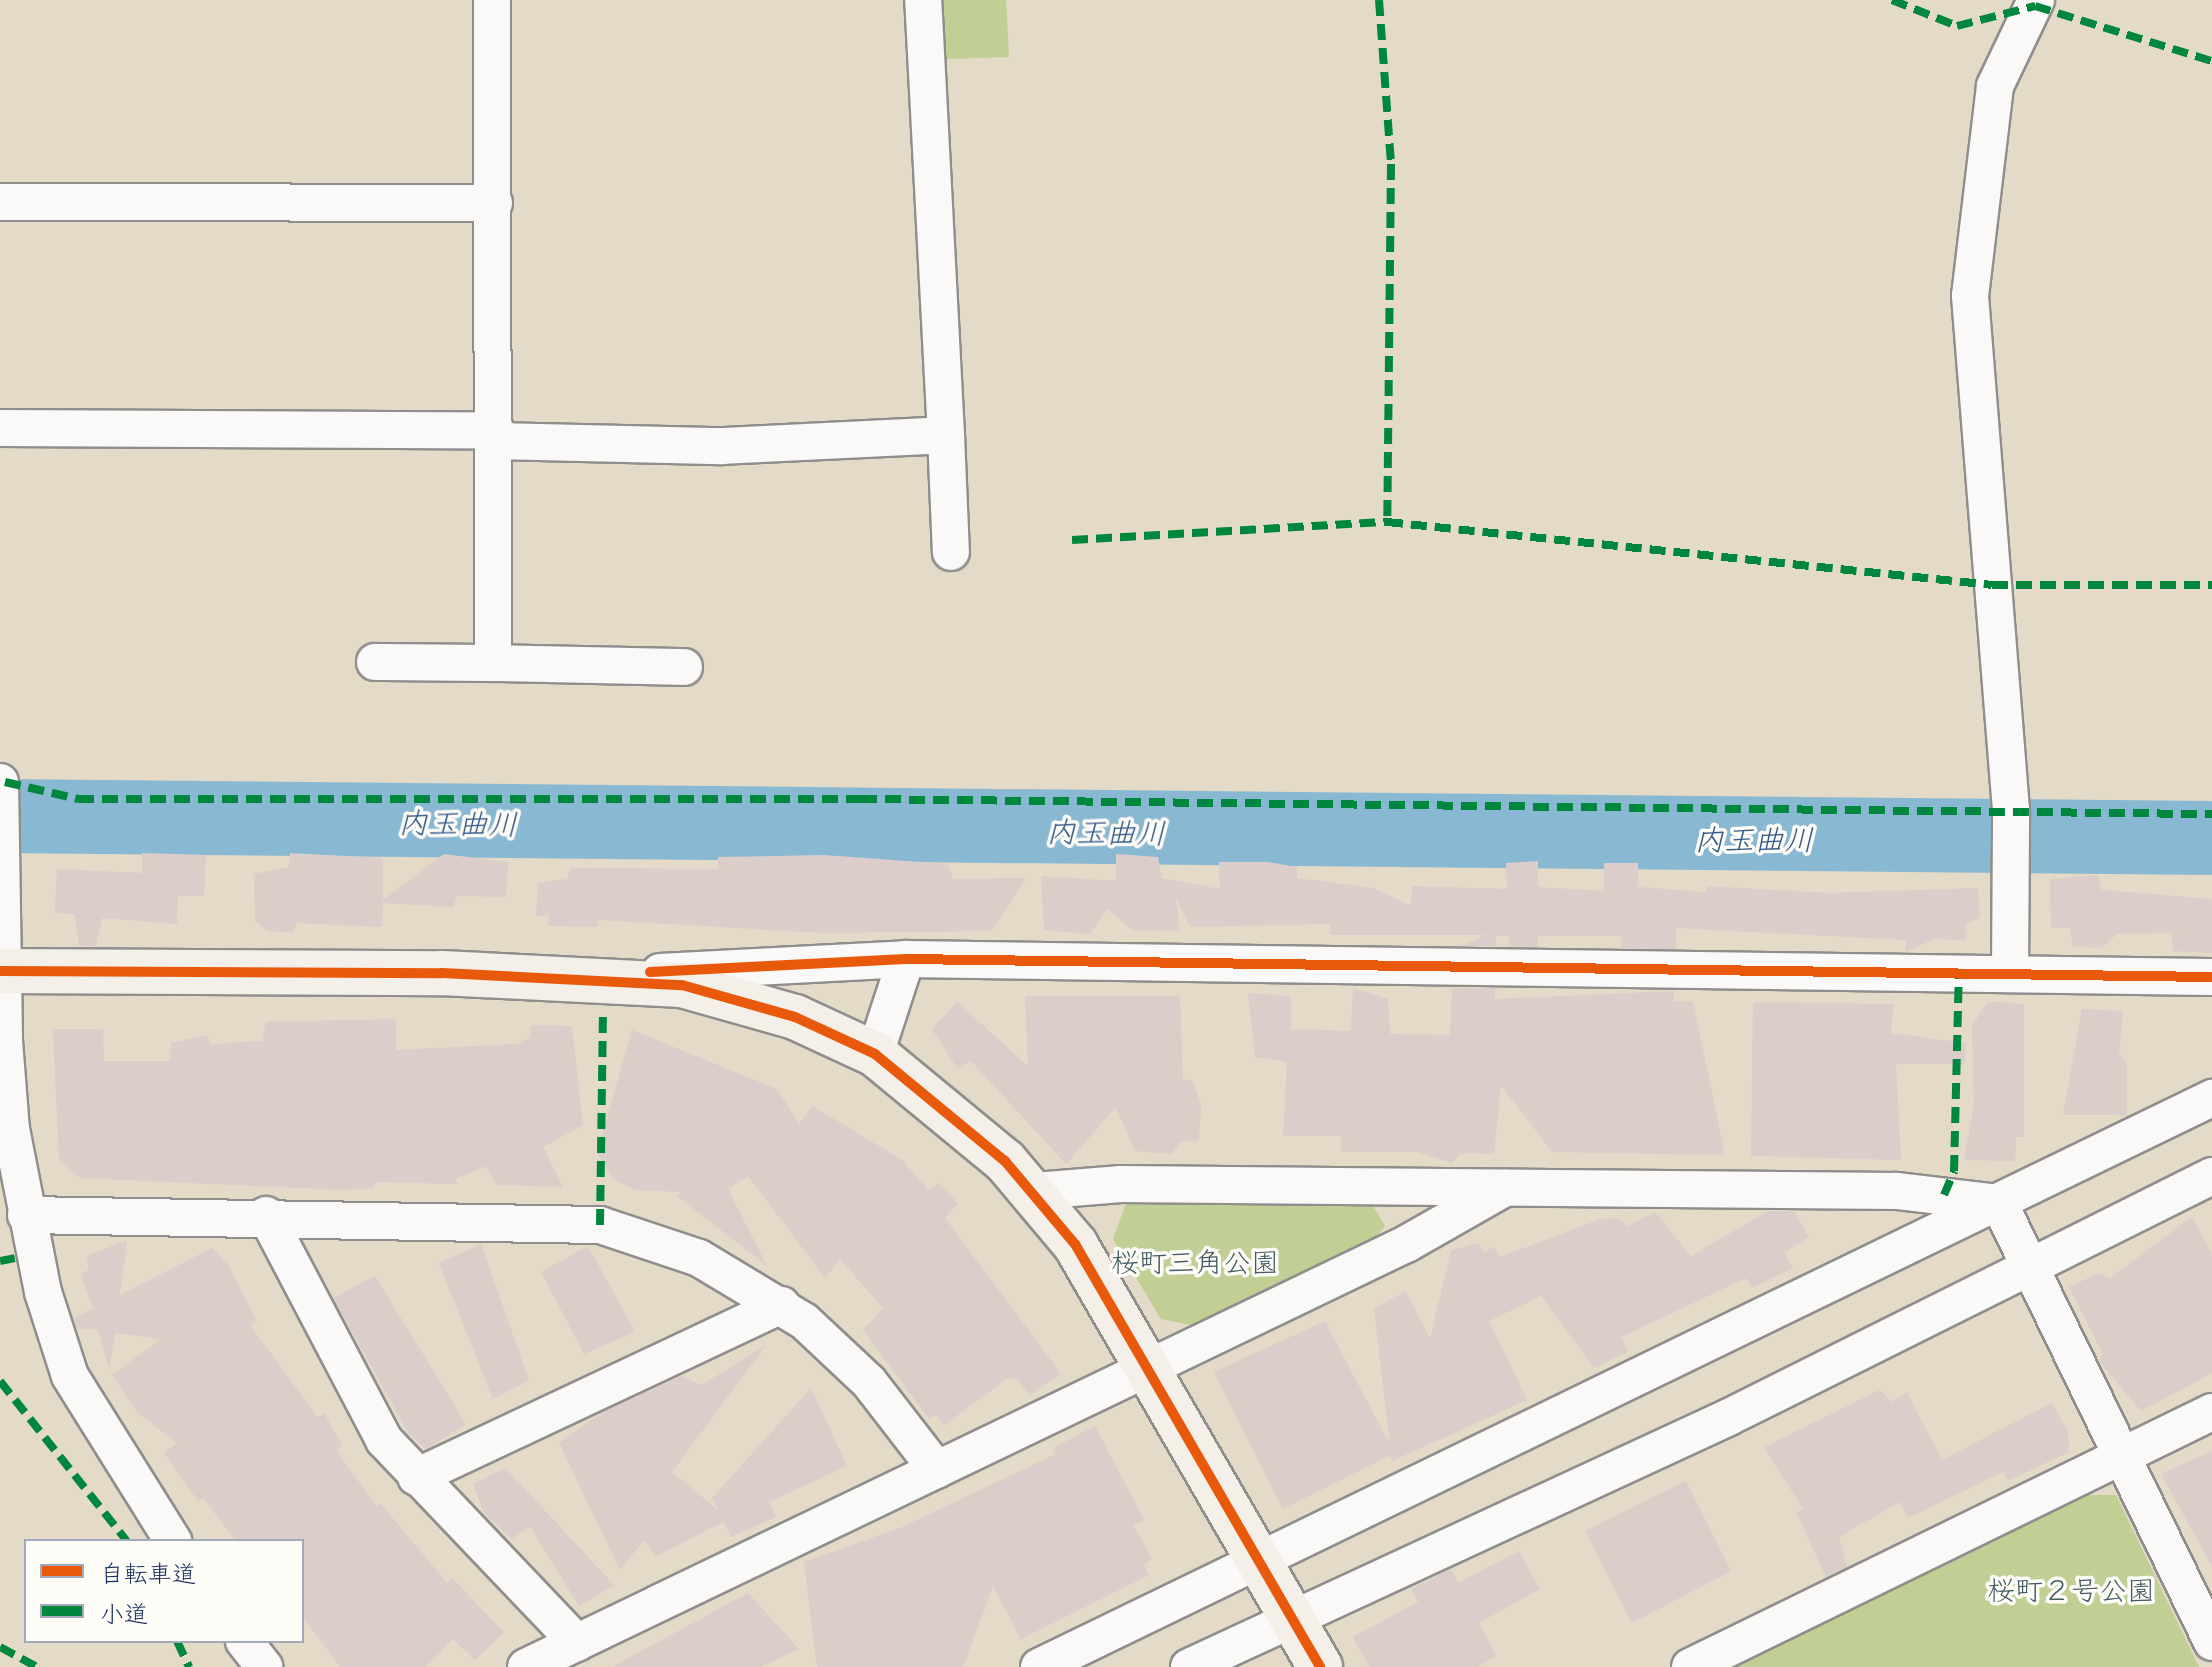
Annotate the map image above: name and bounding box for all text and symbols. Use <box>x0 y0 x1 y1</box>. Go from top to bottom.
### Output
water label: 内玉曲川 <box>398 803 518 841</box>
water label: 内玉曲川 <box>1046 812 1166 850</box>
water label: 内玉曲川 <box>1694 820 1814 856</box>
park label: 桜町三角公園 <box>1111 1244 1279 1278</box>
legend <box>24 1539 304 1643</box>
text: 自転車道 <box>100 1557 196 1588</box>
park label: 桜町２号公園 <box>1987 1572 2155 1606</box>
text: 小道 <box>100 1597 148 1628</box>

